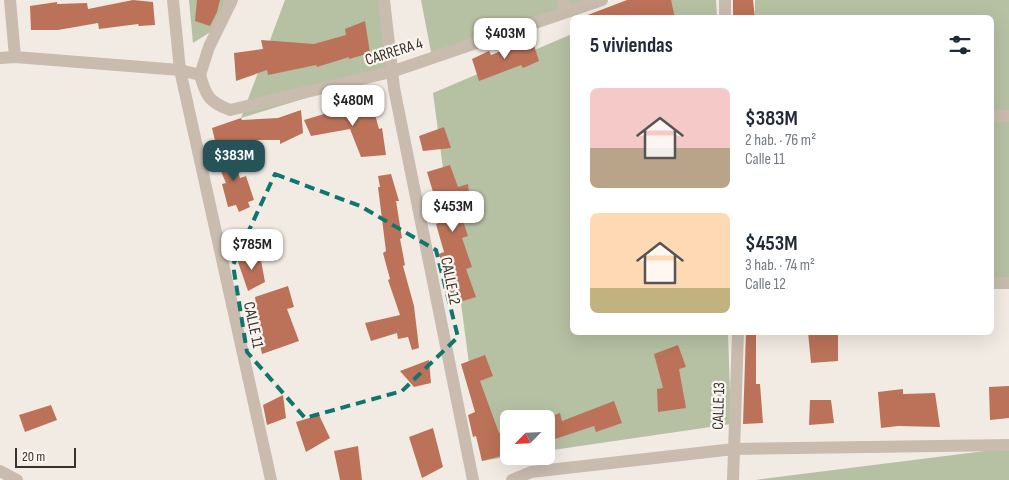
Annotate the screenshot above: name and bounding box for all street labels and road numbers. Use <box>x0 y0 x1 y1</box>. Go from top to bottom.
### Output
street label: CARRERA 4 <box>363 34 425 70</box>
street label: CALLE 12 <box>436 256 464 306</box>
street label: CALLE 11 <box>239 300 267 350</box>
street label: CALLE 13 <box>709 382 729 430</box>

